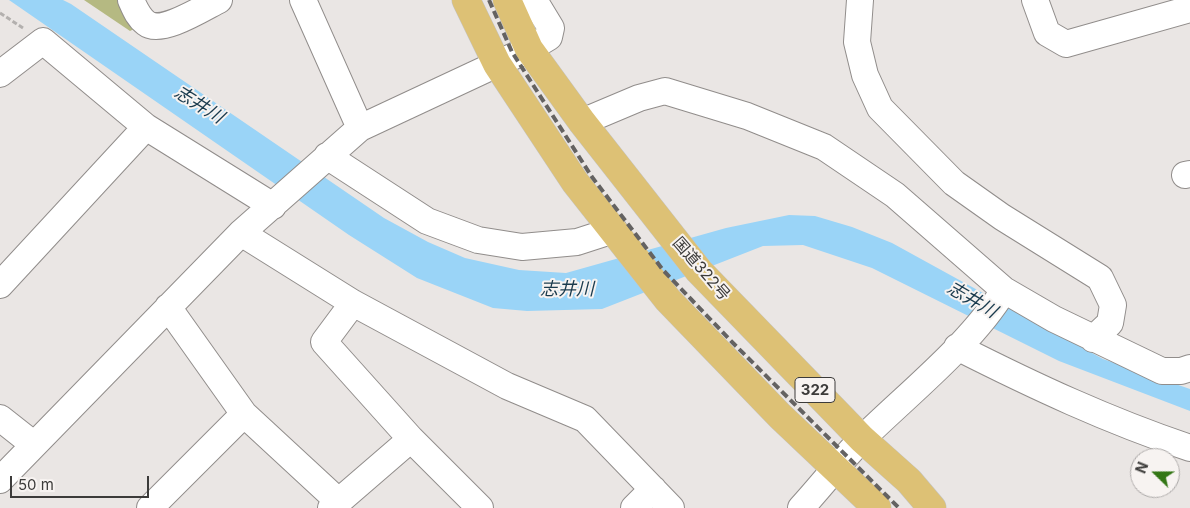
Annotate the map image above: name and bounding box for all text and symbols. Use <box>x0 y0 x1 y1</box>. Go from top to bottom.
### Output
water label: 志井川 <box>170 82 228 128</box>
street label: 国道322号 <box>668 233 734 305</box>
water label: 志井川 <box>943 277 1001 323</box>
water label: 志井川 <box>540 279 594 301</box>
road number: 322 <box>795 378 835 402</box>
north arrow <box>1130 448 1180 498</box>
text: N <box>1132 459 1151 476</box>
scale bar <box>12 466 151 498</box>
text: 50 m <box>18 475 54 494</box>

